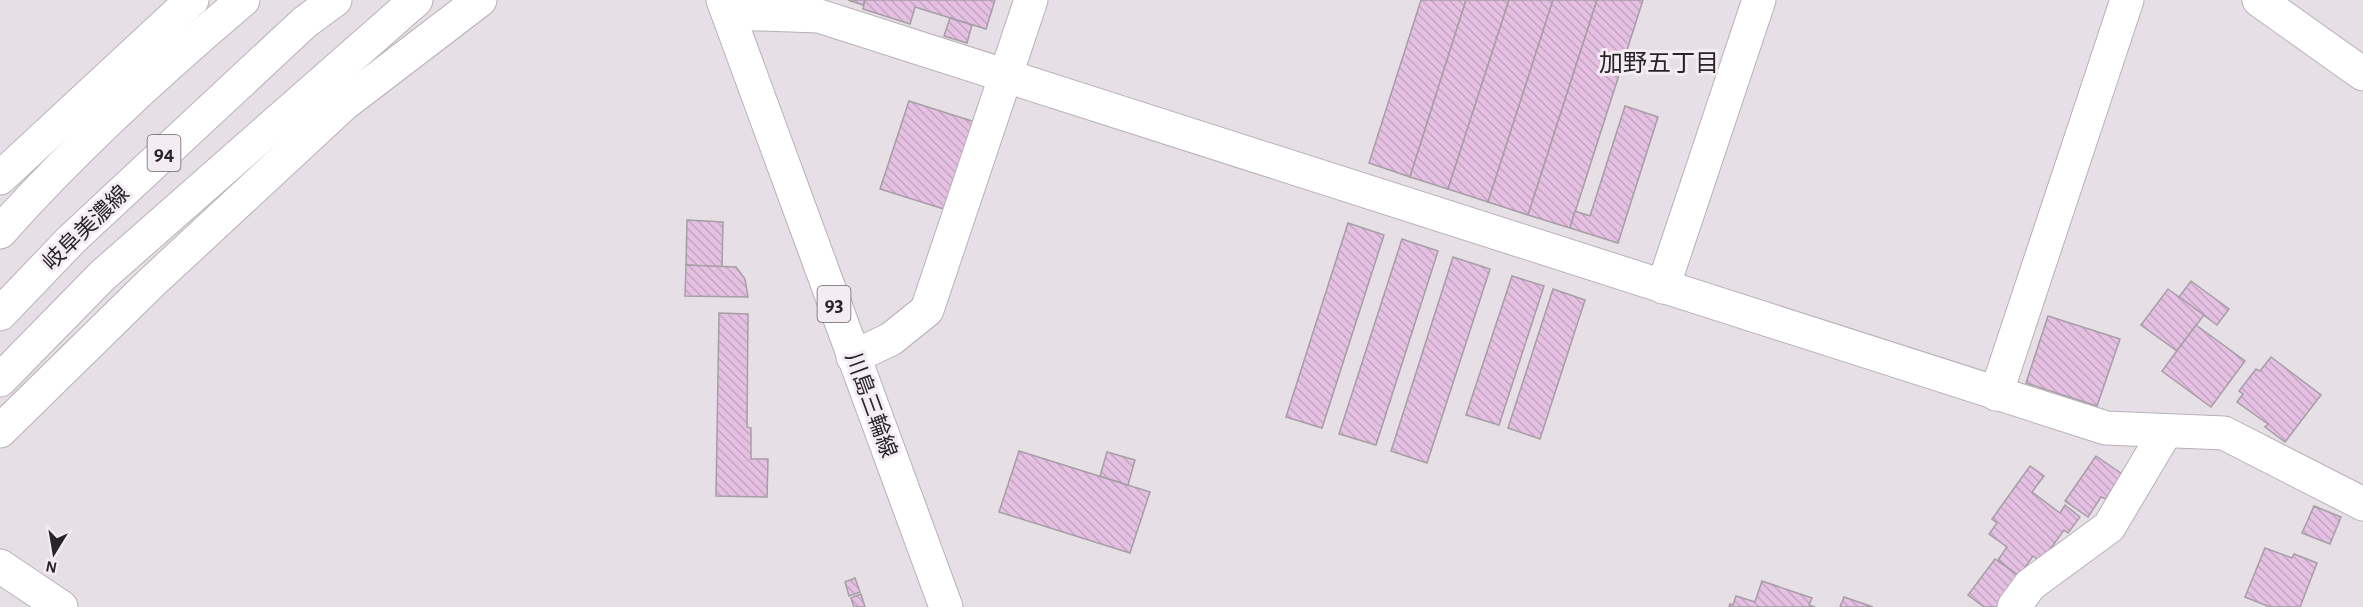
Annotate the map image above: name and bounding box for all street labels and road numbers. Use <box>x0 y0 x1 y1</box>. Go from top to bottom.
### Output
road number: 94 <box>148 135 180 171</box>
street label: 岐阜美濃線 <box>38 181 133 274</box>
road number: 93 <box>818 286 850 322</box>
street label: 川島三輪線 <box>842 349 901 460</box>

